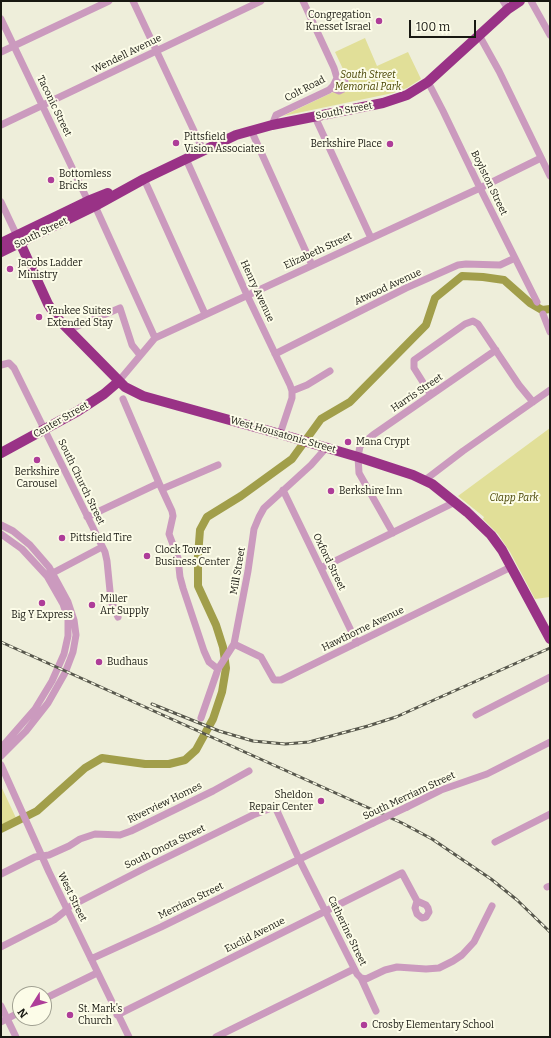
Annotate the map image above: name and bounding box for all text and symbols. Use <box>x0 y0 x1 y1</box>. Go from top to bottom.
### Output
place label: Congregation Knesset Israel <box>306 9 371 32</box>
scale bar <box>411 12 478 38</box>
marker: Congregation Knesset Israel <box>374 16 384 26</box>
text: 100 m <box>416 20 450 34</box>
street label: Wendell Avenue <box>90 32 164 76</box>
park label: South Street Memorial Park <box>335 69 401 92</box>
street label: Taconic Street <box>34 74 74 138</box>
street label: Colt Road <box>283 74 327 104</box>
street label: South Street <box>314 100 374 122</box>
place label: Pittsfield Vision Associates <box>184 131 265 154</box>
marker: Pittsfield Vision Associates <box>171 138 181 148</box>
place label: Berkshire Place <box>310 138 382 150</box>
marker: Berkshire Place <box>385 139 395 149</box>
street label: Boylston Street <box>468 149 510 217</box>
place label: Bottomless Bricks <box>59 168 111 192</box>
marker: Bottomless Bricks <box>46 175 56 185</box>
street label: South Street <box>12 215 70 251</box>
street label: Elizabeth Street <box>282 230 354 272</box>
place label: Jacobs Ladder Ministry <box>18 257 82 280</box>
street label: Henry Avenue <box>237 258 277 324</box>
marker: Jacobs Ladder Ministry <box>5 264 15 274</box>
street label: Atwood Avenue <box>353 266 423 308</box>
place label: Yankee Suites Extended Stay <box>47 305 113 328</box>
marker: Yankee Suites Extended Stay <box>34 312 44 322</box>
street label: Harris Street <box>389 371 445 415</box>
street label: Center Street <box>31 399 91 441</box>
street label: West Housatonic Street <box>229 414 337 456</box>
place label: Mana Crypt <box>356 436 410 448</box>
street label: South Church Street <box>55 437 107 527</box>
marker: Mana Crypt <box>343 437 353 447</box>
marker: Berkshire Carousel <box>32 455 42 465</box>
place label: Berkshire Carousel <box>14 466 60 490</box>
place label: Berkshire Inn <box>339 485 402 497</box>
marker: Berkshire Inn <box>326 486 336 496</box>
park label: Clapp Park <box>489 492 539 504</box>
street label: Oxford Street <box>310 531 348 593</box>
place label: Pittsfield Tire <box>70 532 132 544</box>
marker: Pittsfield Tire <box>57 533 67 543</box>
place label: Clock Tower Business Center <box>155 544 230 568</box>
street label: Mill Street <box>228 546 248 596</box>
marker: Clock Tower Business Center <box>142 551 152 561</box>
place label: Miller Art Supply <box>100 593 149 616</box>
marker: Big Y Express <box>37 598 47 608</box>
marker: Miller Art Supply <box>87 600 97 610</box>
street label: Hawthorne Avenue <box>320 604 406 654</box>
place label: Big Y Express <box>11 609 73 621</box>
place label: Budhaus <box>107 656 148 668</box>
marker: Budhaus <box>94 657 104 667</box>
street label: South Merriam Street <box>361 769 457 823</box>
street label: Riverview Homes <box>126 780 204 826</box>
place label: Sheldon Repair Center <box>249 789 313 812</box>
marker: Sheldon Repair Center <box>316 796 326 806</box>
street label: South Onota Street <box>123 822 207 872</box>
street label: West Street <box>55 870 89 924</box>
street label: Merriam Street <box>157 880 225 922</box>
street label: Catherine Street <box>325 894 369 968</box>
street label: Euclid Avenue <box>223 915 287 955</box>
north arrow <box>12 986 52 1026</box>
place label: St. Mark's Church <box>78 1003 122 1026</box>
text: N <box>15 1006 31 1020</box>
marker: St. Mark's Church <box>65 1010 75 1020</box>
place label: Crosby Elementary School <box>372 1019 494 1031</box>
marker: Crosby Elementary School <box>359 1020 369 1030</box>

